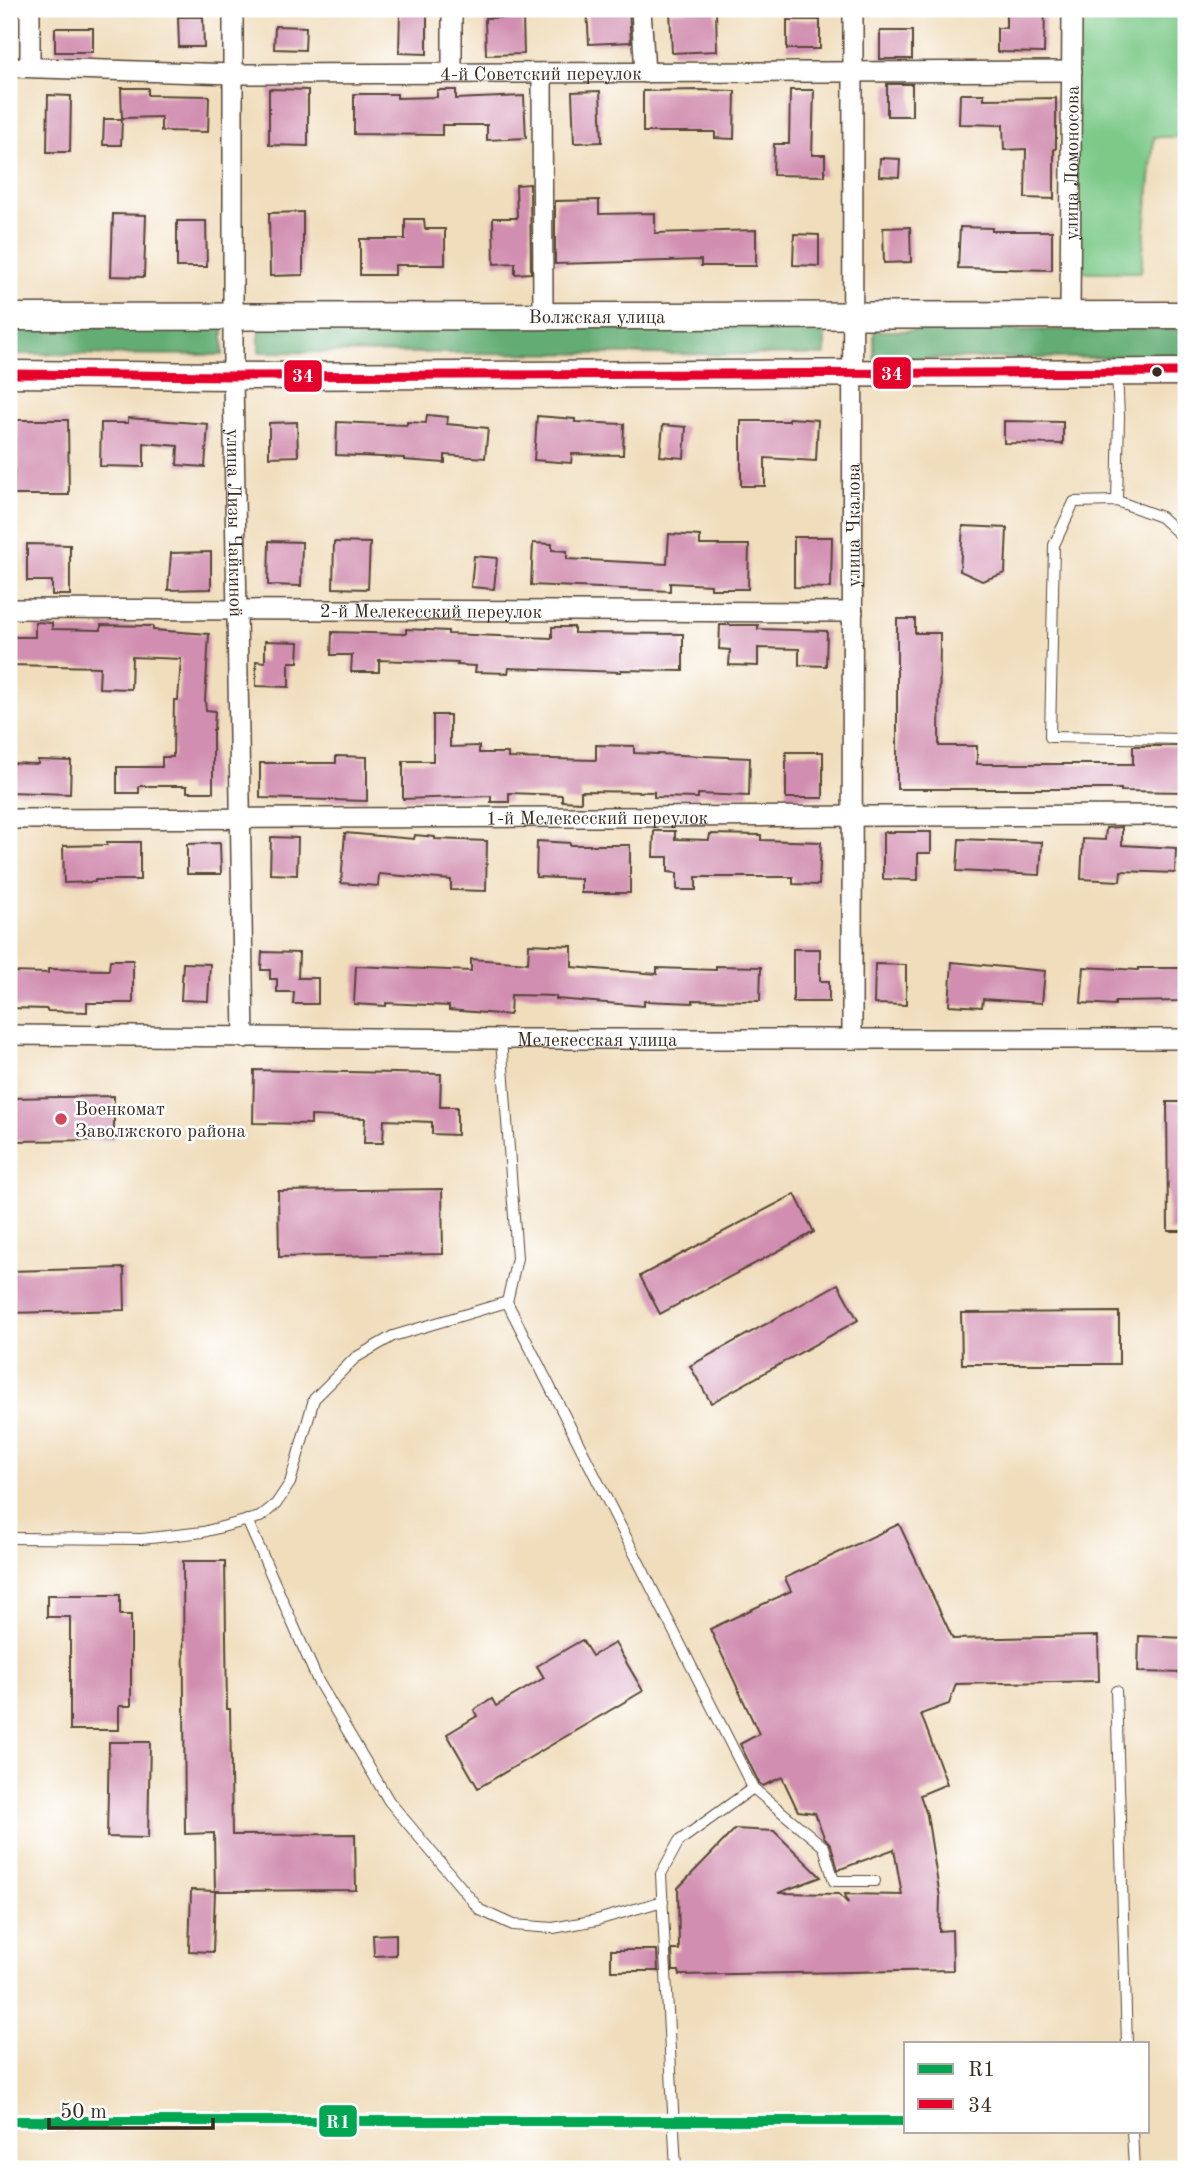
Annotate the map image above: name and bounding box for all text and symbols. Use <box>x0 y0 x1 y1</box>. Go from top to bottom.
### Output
street label: 4-й Советский переулок <box>440 66 642 85</box>
street label: улица Ломоносова <box>1063 85 1084 240</box>
street label: Волжская улица <box>529 309 666 328</box>
line badge: 34 <box>872 356 912 390</box>
line badge: 34 <box>283 359 323 393</box>
unlabelled marker <box>1150 365 1164 379</box>
text: 34 <box>881 366 903 385</box>
text: 34 <box>292 368 314 387</box>
street label: улица Лизы Чайкиной <box>222 429 244 617</box>
street label: улица Чкалова <box>845 462 865 587</box>
street label: 2-й Мелекесский переулок <box>320 603 543 623</box>
street label: 1-й Мелекесский переулок <box>486 810 709 829</box>
street label: Мелекесская улица <box>517 1032 678 1051</box>
place label: Военкомат Заволжского района <box>75 1101 247 1142</box>
marker: Военкомат Заволжского района <box>53 1111 69 1127</box>
legend <box>904 2042 1150 2132</box>
text: R1 <box>968 2060 995 2081</box>
scale bar <box>49 2087 214 2131</box>
text: 34 <box>968 2096 992 2117</box>
text: 50 m <box>60 2102 107 2123</box>
line badge: R1 <box>318 2104 358 2138</box>
text: R1 <box>326 2114 350 2133</box>

